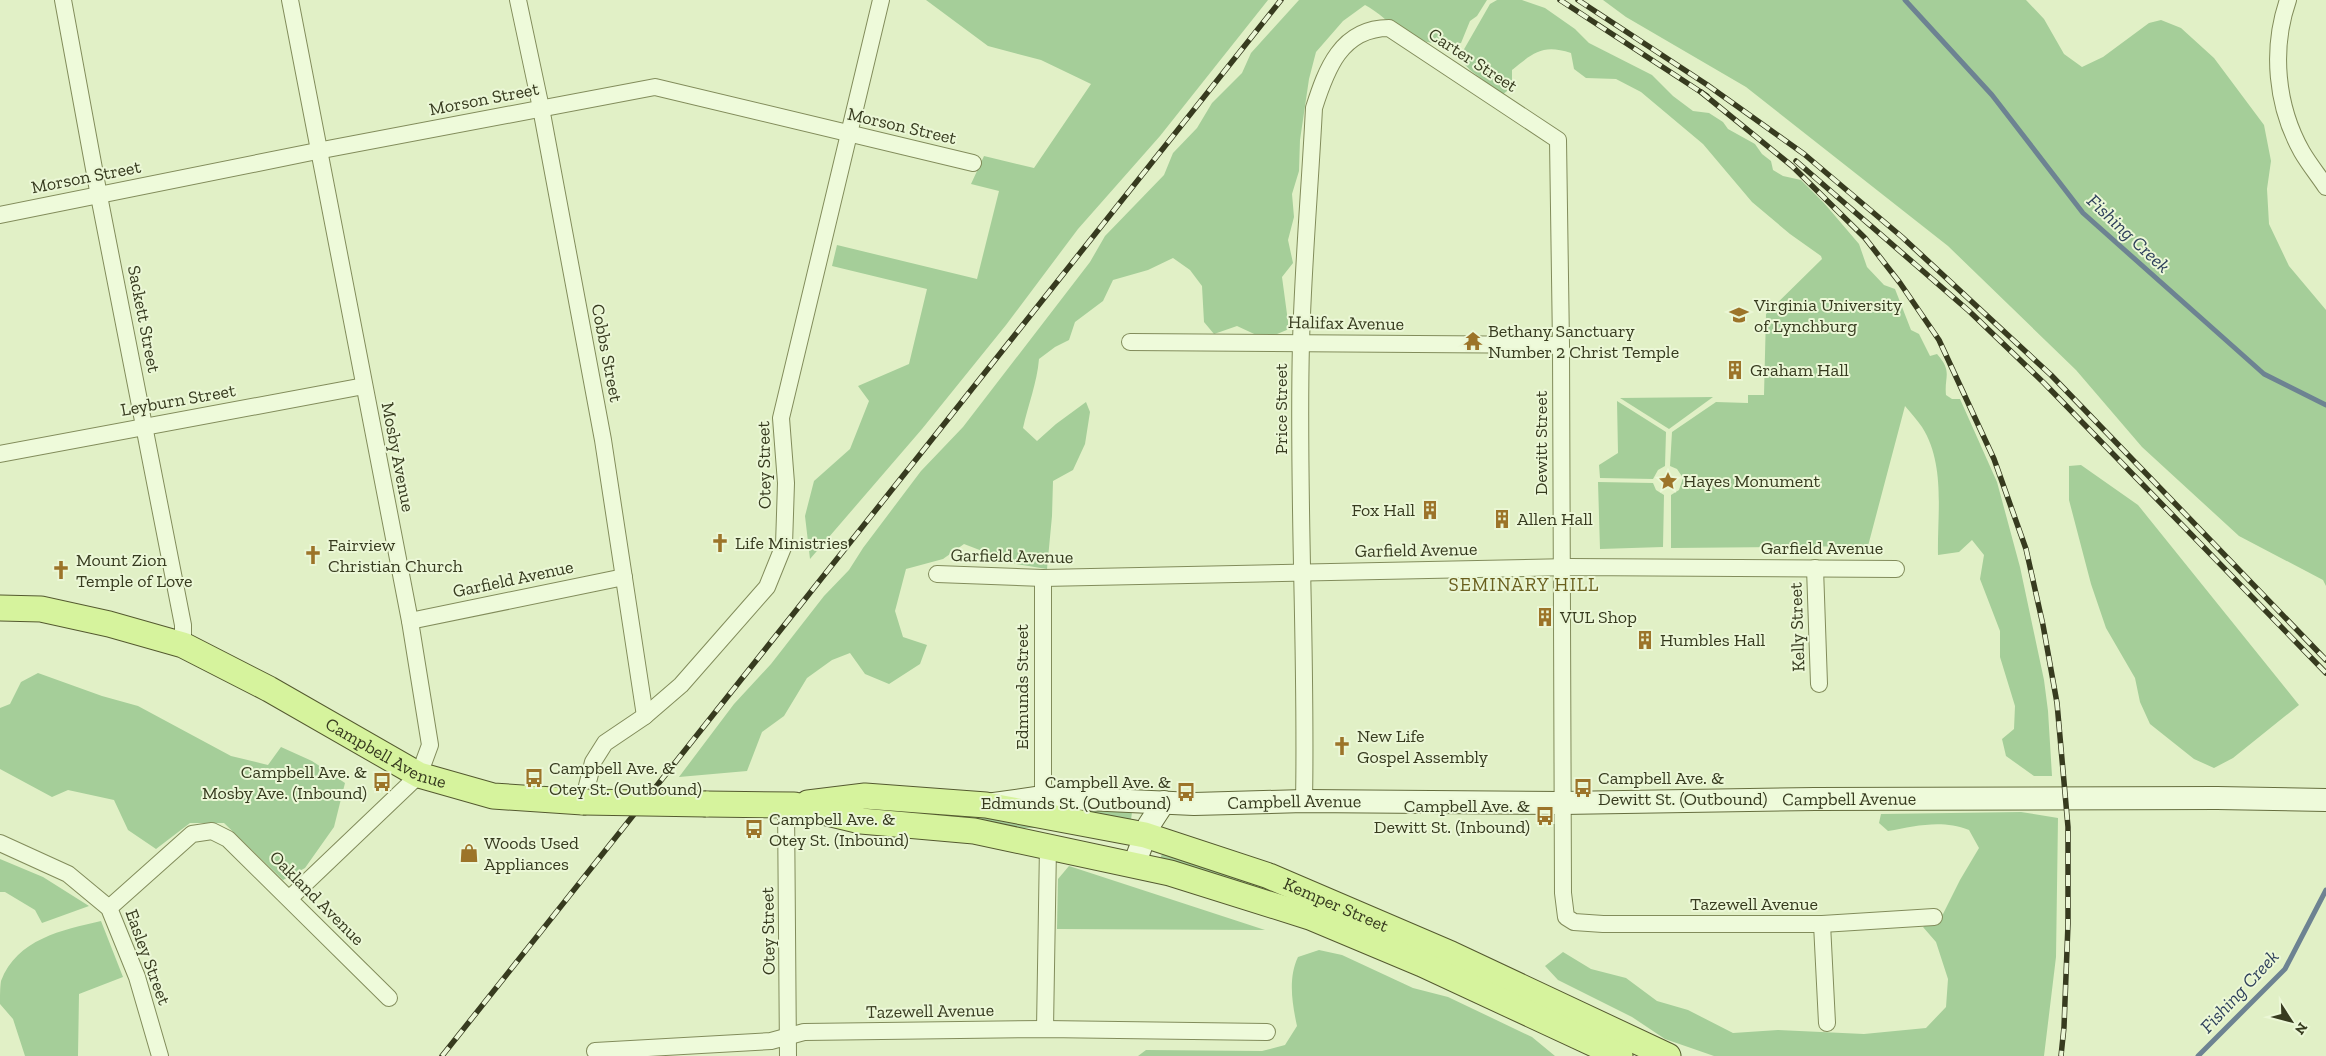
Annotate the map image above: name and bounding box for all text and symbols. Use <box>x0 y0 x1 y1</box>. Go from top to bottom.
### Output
street label: Carter Street <box>1424 23 1522 97</box>
street label: Morson Street <box>427 78 541 120</box>
street label: Morson Street <box>845 103 959 149</box>
street label: Morson Street <box>29 156 143 198</box>
water label: Fishing Creek <box>2082 189 2175 278</box>
street label: Sackett Street <box>123 263 165 375</box>
place label: Virginia University of Lynchburg <box>1753 294 1903 337</box>
street label: Cobbs Street <box>587 302 627 404</box>
school or university icon: Virginia University of Lynchburg <box>1728 304 1750 326</box>
street label: Halifax Avenue <box>1288 311 1404 335</box>
place label: Bethany Sanctuary Number 2 Christ Temple <box>1488 320 1679 363</box>
temple icon: Bethany Sanctuary Number 2 Christ Temple <box>1462 330 1484 352</box>
building icon: Graham Hall <box>1724 359 1746 381</box>
place label: Graham Hall <box>1750 359 1849 381</box>
street label: Price Street <box>1270 363 1292 455</box>
street label: Leyburn Street <box>119 379 237 421</box>
street label: Dewitt Street <box>1530 390 1552 495</box>
street label: Mosby Avenue <box>377 400 419 514</box>
street label: Otey Street <box>752 420 776 509</box>
place icon: Hayes Monument <box>1657 470 1679 492</box>
place label: Hayes Monument <box>1683 470 1821 492</box>
place label: Fox Hall <box>1351 499 1415 521</box>
building icon: Fox Hall <box>1419 499 1441 521</box>
building icon: Allen Hall <box>1491 508 1513 530</box>
place label: Allen Hall <box>1517 508 1593 530</box>
church icon: Life Ministries <box>709 532 731 554</box>
place label: Life Ministries <box>735 532 848 554</box>
place label: Fairview Christian Church <box>328 534 463 577</box>
street label: Garfield Avenue <box>1761 537 1883 559</box>
street label: Garfield Avenue <box>1354 538 1478 562</box>
church icon: Fairview Christian Church <box>302 544 324 566</box>
street label: Garfield Avenue <box>950 544 1074 568</box>
place label: Mount Zion Temple of Love <box>76 549 192 592</box>
street label: Garfield Avenue <box>451 555 575 603</box>
church icon: Mount Zion Temple of Love <box>50 559 72 581</box>
district label: SEMINARY HILL <box>1449 573 1599 596</box>
street label: Kelly Street <box>1784 582 1810 672</box>
building icon: VUL Shop <box>1534 606 1556 628</box>
place label: VUL Shop <box>1559 606 1637 628</box>
street label: Edmunds Street <box>1011 624 1033 750</box>
building icon: Humbles Hall <box>1634 629 1656 651</box>
place label: Humbles Hall <box>1660 629 1766 651</box>
street label: Campbell Avenue <box>321 713 449 793</box>
place label: New Life Gospel Assembly <box>1357 725 1489 768</box>
church icon: New Life Gospel Assembly <box>1331 735 1353 757</box>
place label: Campbell Ave. & Otey St. (Outbound) <box>549 757 702 800</box>
place label: Campbell Ave. & Mosby Ave. (Inbound) <box>202 761 367 804</box>
bus stop icon: Campbell Ave. & Otey St. (Outbound) <box>523 767 545 789</box>
place label: Campbell Ave. & Dewitt St. (Outbound) <box>1598 767 1767 810</box>
bus stop icon: Campbell Ave. & Mosby Ave. (Inbound) <box>371 771 393 793</box>
place label: Campbell Ave. & Edmunds St. (Outbound) <box>981 771 1171 814</box>
bus stop icon: Campbell Ave. & Dewitt St. (Outbound) <box>1572 777 1594 799</box>
bus stop icon: Campbell Ave. & Edmunds St. (Outbound) <box>1175 781 1197 803</box>
street label: Campbell Avenue <box>1782 788 1916 811</box>
street label: Campbell Avenue <box>1227 790 1361 814</box>
place label: Campbell Ave. & Dewitt St. (Inbound) <box>1374 795 1530 838</box>
bus stop icon: Campbell Ave. & Dewitt St. (Inbound) <box>1534 805 1556 827</box>
place label: Campbell Ave. & Otey St. (Inbound) <box>769 808 909 851</box>
bus stop icon: Campbell Ave. & Otey St. (Inbound) <box>743 818 765 840</box>
place label: Woods Used Appliances <box>484 832 579 875</box>
shop icon: Woods Used Appliances <box>458 842 480 864</box>
street label: Oakland Avenue <box>265 846 369 950</box>
street label: Kemper Street <box>1280 872 1392 937</box>
street label: Otey Street <box>756 886 780 975</box>
street label: Tazewell Avenue <box>1690 893 1818 915</box>
street label: Easley Street <box>120 906 176 1008</box>
water label: Fishing Creek <box>2195 945 2284 1038</box>
north arrow <box>2266 996 2316 1046</box>
street label: Tazewell Avenue <box>866 999 994 1023</box>
text: N <box>2291 1019 2311 1038</box>

